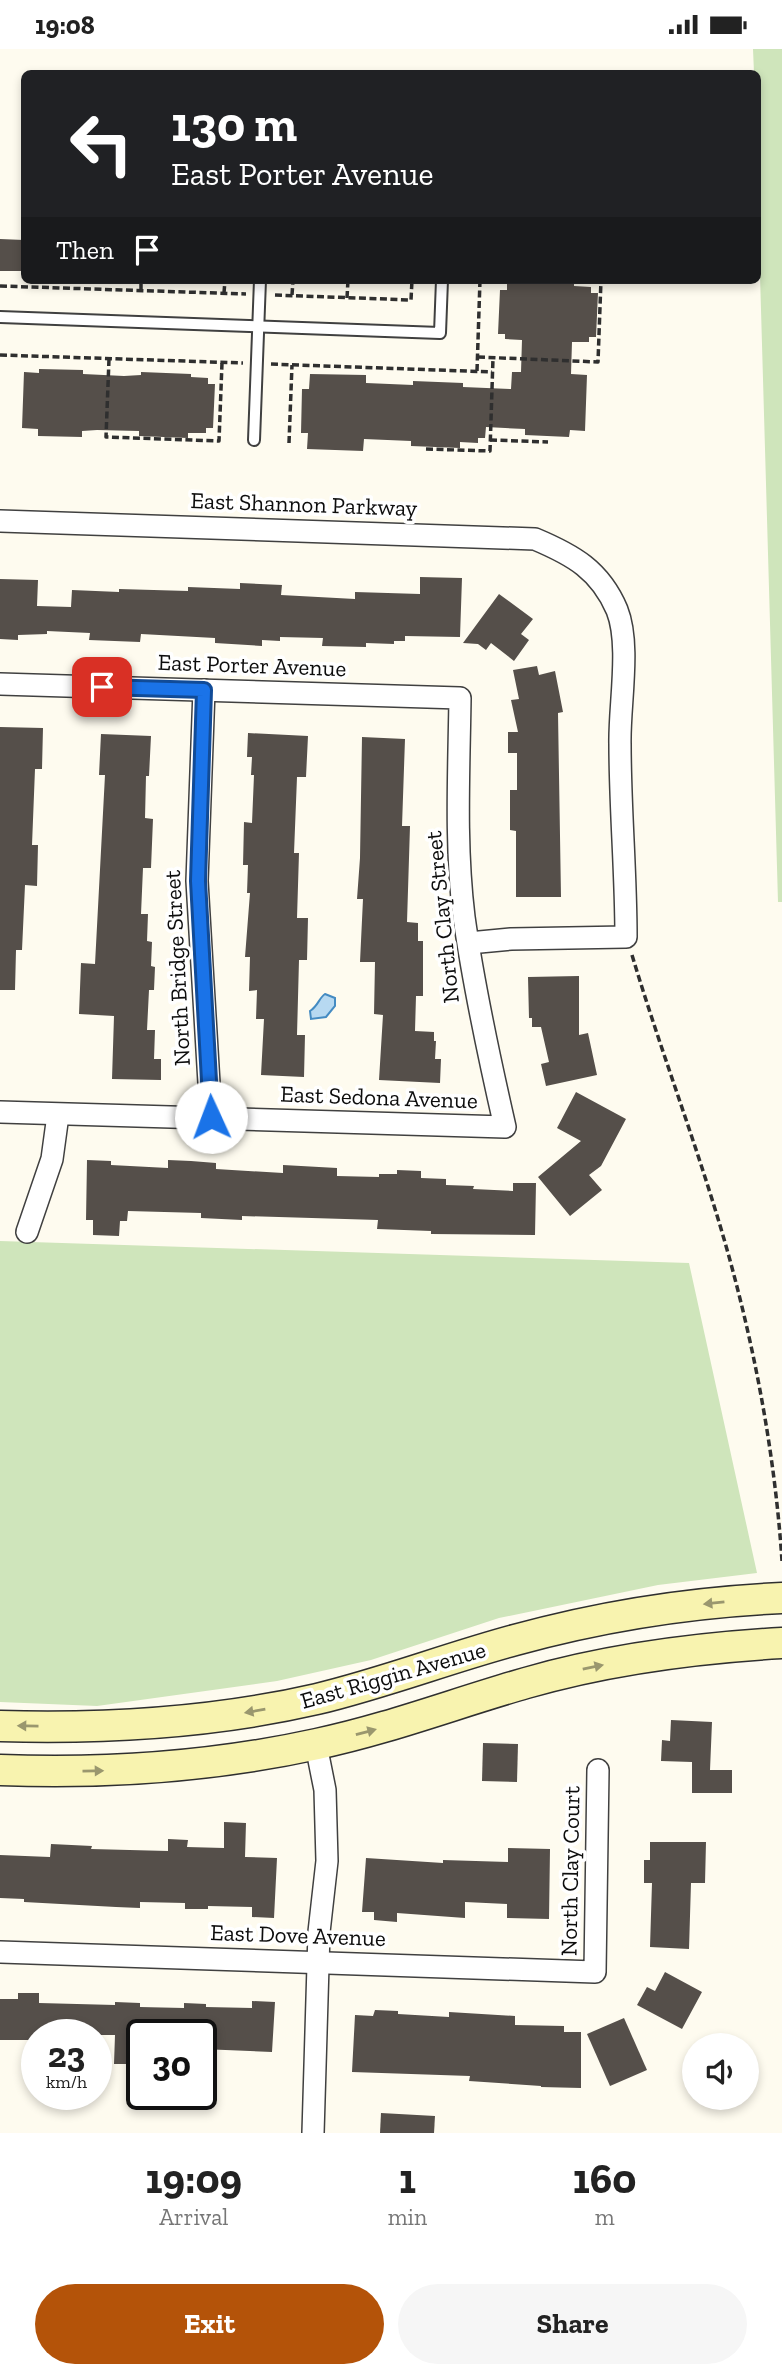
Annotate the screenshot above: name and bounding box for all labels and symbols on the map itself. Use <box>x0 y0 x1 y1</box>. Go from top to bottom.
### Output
street label: East Shannon Parkway <box>190 486 418 522</box>
street label: East Porter Avenue <box>157 648 347 682</box>
pin <box>72 657 132 717</box>
street label: North Clay Street <box>419 829 465 1004</box>
street label: North Bridge Street <box>158 869 196 1067</box>
position arrow <box>174 1080 248 1154</box>
street label: East Sedona Avenue <box>280 1080 478 1114</box>
one-way arrow <box>703 1598 725 1609</box>
street label: East Riggin Avenue <box>297 1635 489 1715</box>
one-way arrow <box>582 1661 604 1672</box>
one-way arrow <box>244 1706 266 1717</box>
one-way arrow <box>17 1721 39 1732</box>
one-way arrow <box>355 1726 377 1737</box>
one-way arrow <box>82 1765 104 1777</box>
street label: North Clay Court <box>555 1785 585 1956</box>
street label: East Dove Avenue <box>210 1918 386 1952</box>
speed limit sign: 30 <box>126 2019 217 2110</box>

